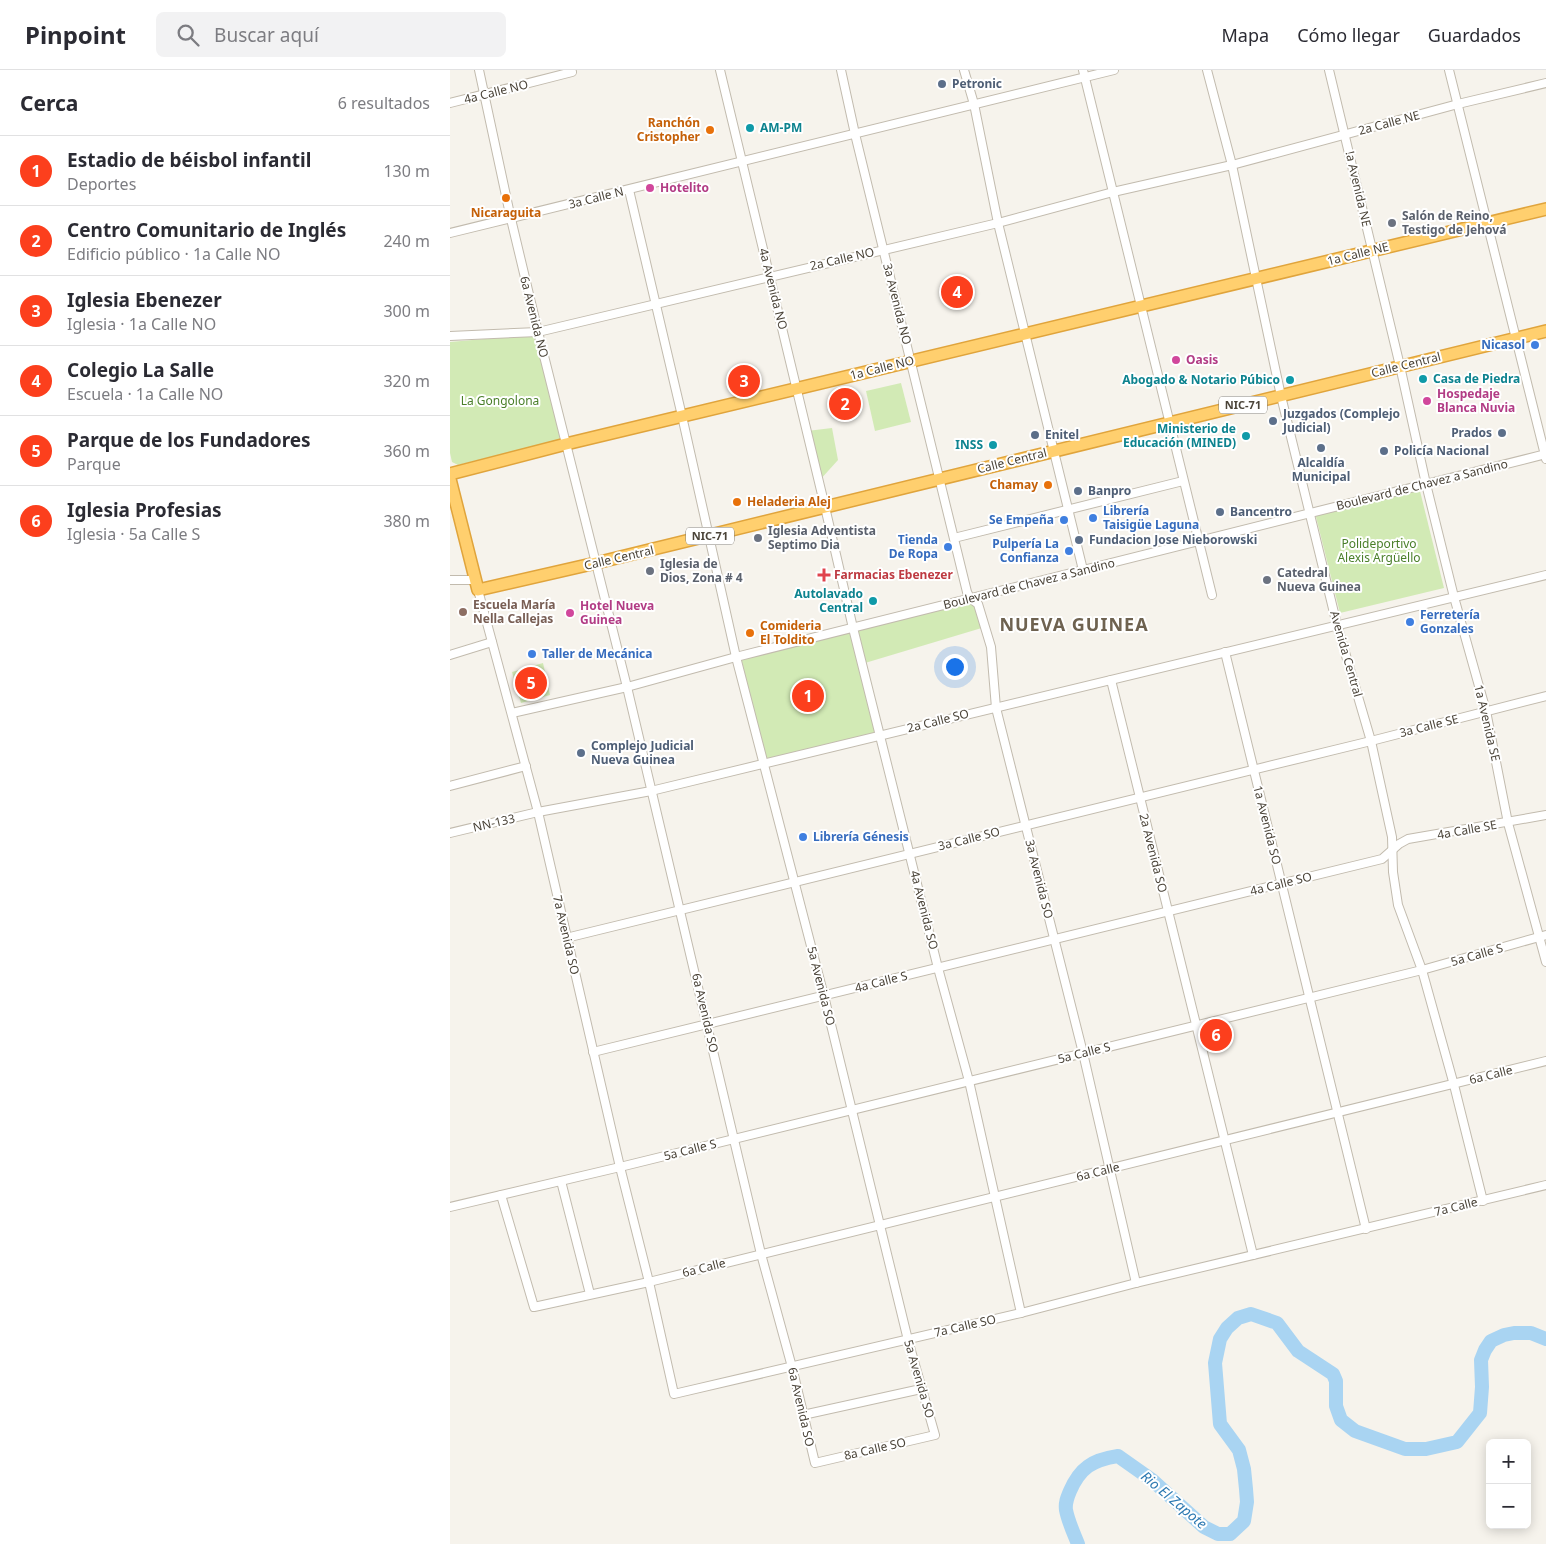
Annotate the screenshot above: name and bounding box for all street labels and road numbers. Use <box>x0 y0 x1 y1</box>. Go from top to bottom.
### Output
street label: 4a Calle NO <box>462 75 530 108</box>
street label: 2a Calle NE <box>1356 106 1421 139</box>
street label: !a Avenida NE <box>1342 149 1375 228</box>
street label: 3a Calle N <box>567 182 625 213</box>
street label: 1a Calle NE <box>1325 238 1390 269</box>
street label: 2a Calle NO <box>808 243 876 274</box>
street label: 4a Avenida NO <box>755 246 792 331</box>
street label: 3a Avenida NO <box>879 261 916 346</box>
street label: 6a Avenida NO <box>516 274 553 359</box>
street label: Calle Central <box>1369 348 1442 381</box>
street label: 1a Calle NO <box>848 351 916 384</box>
road number: NIC-71 <box>1219 396 1267 414</box>
street label: Calle Central <box>975 444 1048 477</box>
street label: Boulevard de Chavez a Sandino <box>1334 455 1510 514</box>
road number: NIC-71 <box>686 528 734 544</box>
street label: Calle Central <box>582 541 655 574</box>
street label: Boulevard de Chavez a Sandino <box>941 554 1117 613</box>
street label: Avenida Central <box>1326 609 1367 699</box>
street label: 1a Avenida SE <box>1470 683 1505 763</box>
street label: 2a Calle SO <box>905 705 971 736</box>
street label: 3a Calle SE <box>1398 710 1460 741</box>
street label: 1a Avenida SO <box>1249 784 1286 866</box>
street label: NN-133 <box>471 809 517 836</box>
street label: 2a Avenida SO <box>1135 812 1172 894</box>
street label: 4a Calle SE <box>1436 816 1498 843</box>
street label: 3a Calle SO <box>936 823 1002 854</box>
street label: 3a Avenida SO <box>1021 838 1058 920</box>
street label: 4a Calle SO <box>1248 868 1314 899</box>
street label: 4a Avenida SO <box>906 869 943 951</box>
street label: 7a Avenida SO <box>549 894 584 976</box>
street label: 5a Calle S <box>1449 939 1505 970</box>
street label: 5a Avenida SO <box>803 945 840 1027</box>
street label: 4a Calle S <box>853 967 909 996</box>
street label: 6a Avenida SO <box>688 972 723 1054</box>
street label: 5a Calle S <box>1056 1038 1112 1067</box>
street label: 6a Calle <box>1467 1061 1514 1088</box>
street label: 5a Calle S <box>662 1135 718 1164</box>
street label: 6a Calle <box>1074 1158 1121 1185</box>
street label: 7a Calle <box>1432 1193 1479 1220</box>
street label: 6a Calle <box>680 1254 727 1281</box>
street label: 7a Calle SO <box>932 1310 998 1341</box>
street label: 5a Avenida SO <box>900 1338 939 1420</box>
street label: 6a Avenida SO <box>784 1366 819 1448</box>
street label: 8a Calle SO <box>842 1433 908 1464</box>

